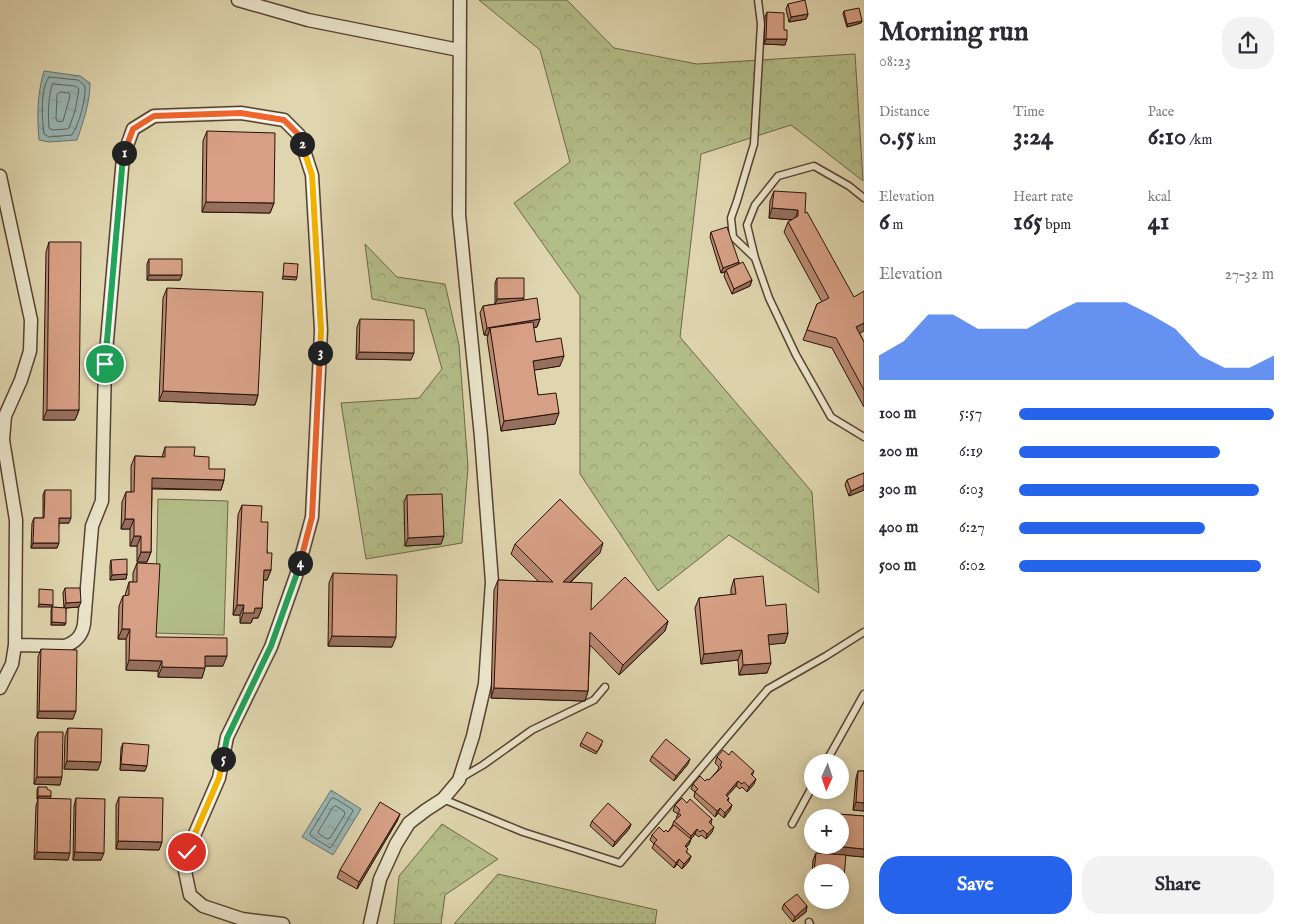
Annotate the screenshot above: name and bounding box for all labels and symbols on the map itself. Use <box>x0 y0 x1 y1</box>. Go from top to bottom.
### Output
pin: 2 <box>290 132 314 156</box>
pin: 1 <box>112 140 136 166</box>
pin: 3 <box>308 340 332 366</box>
pin <box>84 343 126 385</box>
pin: 4 <box>288 550 312 576</box>
pin: 5 <box>210 746 236 772</box>
north arrow <box>804 754 849 799</box>
pin <box>166 831 208 873</box>

